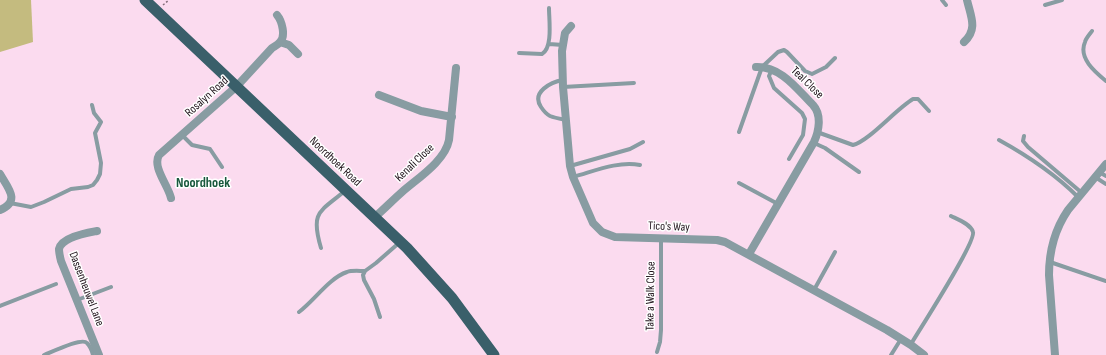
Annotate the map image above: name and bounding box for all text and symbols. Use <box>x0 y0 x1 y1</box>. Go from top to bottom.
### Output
street label: Teal Close <box>788 64 826 102</box>
street label: Rosalyn Road <box>182 74 232 120</box>
street label: Noordhoek Road <box>306 134 364 190</box>
street label: Kenali Close <box>393 141 437 185</box>
district label: Noordhoek <box>176 175 230 191</box>
street label: Tico's Way <box>648 219 690 235</box>
street label: Dassenheuwel Lane <box>65 250 107 328</box>
street label: Take a Walk Close <box>643 261 659 331</box>

